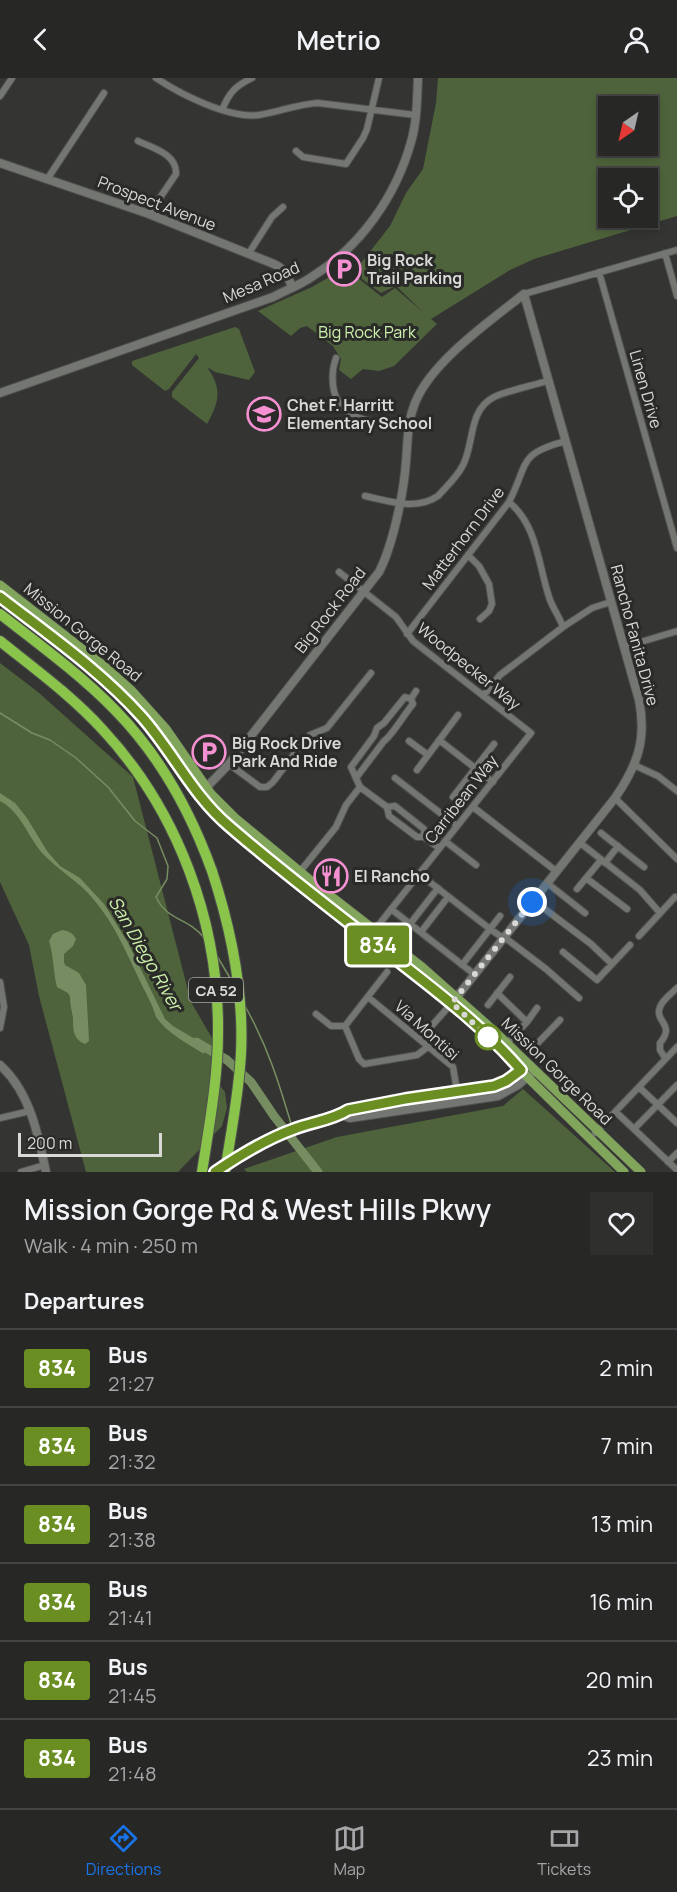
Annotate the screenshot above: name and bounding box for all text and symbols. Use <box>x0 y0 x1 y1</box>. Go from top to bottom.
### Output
text: Metrio <box>296 21 381 58</box>
icon: back <box>24 23 57 56</box>
icon: person <box>620 23 653 56</box>
north arrow <box>598 96 658 156</box>
map controls <box>598 96 658 228</box>
button: locate <box>598 168 658 228</box>
street label: Prospect Avenue <box>95 170 219 236</box>
place label: Big Rock Trail Parking <box>367 249 462 289</box>
parking icon: Big Rock Trail Parking <box>326 251 362 287</box>
street label: Mesa Road <box>219 256 303 308</box>
park label: Big Rock Park <box>318 321 417 343</box>
street label: Linen Drive <box>624 347 668 431</box>
place label: Chet F. Harritt Elementary School <box>287 394 432 434</box>
school or university icon: Chet F. Harritt Elementary School <box>246 396 282 432</box>
street label: Matterhorn Drive <box>417 482 509 594</box>
street label: Big Rock Road <box>289 562 371 658</box>
street label: Rancho Fanita Drive <box>606 562 664 708</box>
street label: Mission Gorge Road <box>19 578 147 686</box>
street label: Woodpecker Way <box>413 617 526 715</box>
place label: Big Rock Drive Park And Ride <box>232 732 342 772</box>
parking icon: Big Rock Drive Park And Ride <box>191 734 227 770</box>
street label: Carribean Way <box>419 750 503 848</box>
restaurant icon: El Rancho <box>313 858 349 894</box>
place label: El Rancho <box>354 865 430 887</box>
your location <box>517 887 547 917</box>
water label: San Diego River <box>103 891 190 1017</box>
line badge: 834 <box>344 926 412 964</box>
text: 834 <box>359 931 397 959</box>
road number: CA 52 <box>189 978 243 1002</box>
street label: Via Montisi <box>390 995 464 1065</box>
street label: Mission Gorge Road <box>497 1012 617 1130</box>
unlabelled marker <box>475 1024 501 1050</box>
scale bar <box>18 1130 162 1158</box>
text: 200 m <box>27 1132 72 1154</box>
text: Mission Gorge Rd & West Hills Pkwy <box>24 1190 491 1228</box>
button: heart <box>590 1192 653 1255</box>
text: Walk · 4 min · 250 m <box>24 1232 198 1259</box>
text: Departures <box>24 1286 144 1316</box>
text: Bus <box>108 1340 148 1370</box>
text: 2 min <box>599 1353 653 1383</box>
text: 834 <box>38 1354 76 1382</box>
text: 21:27 <box>108 1370 155 1397</box>
text: Bus <box>108 1418 148 1448</box>
text: 7 min <box>601 1431 653 1461</box>
text: 834 <box>38 1432 76 1460</box>
text: 21:32 <box>108 1448 156 1475</box>
text: Bus <box>108 1496 148 1526</box>
text: 13 min <box>591 1509 653 1539</box>
text: 834 <box>38 1510 76 1538</box>
text: 21:38 <box>108 1526 156 1553</box>
text: Bus <box>108 1574 148 1604</box>
text: 16 min <box>590 1587 653 1617</box>
text: 834 <box>38 1588 76 1616</box>
text: 21:41 <box>108 1604 153 1631</box>
text: Bus <box>108 1652 148 1682</box>
text: 20 min <box>586 1665 653 1695</box>
text: 834 <box>38 1666 76 1694</box>
text: 21:45 <box>108 1682 157 1709</box>
text: Bus <box>108 1730 148 1760</box>
text: 23 min <box>587 1743 653 1773</box>
text: 834 <box>38 1744 76 1772</box>
text: 21:48 <box>108 1760 157 1787</box>
tab: Directions <box>86 1822 161 1880</box>
tab: Map <box>333 1822 366 1880</box>
tab: Tickets <box>537 1822 591 1880</box>

